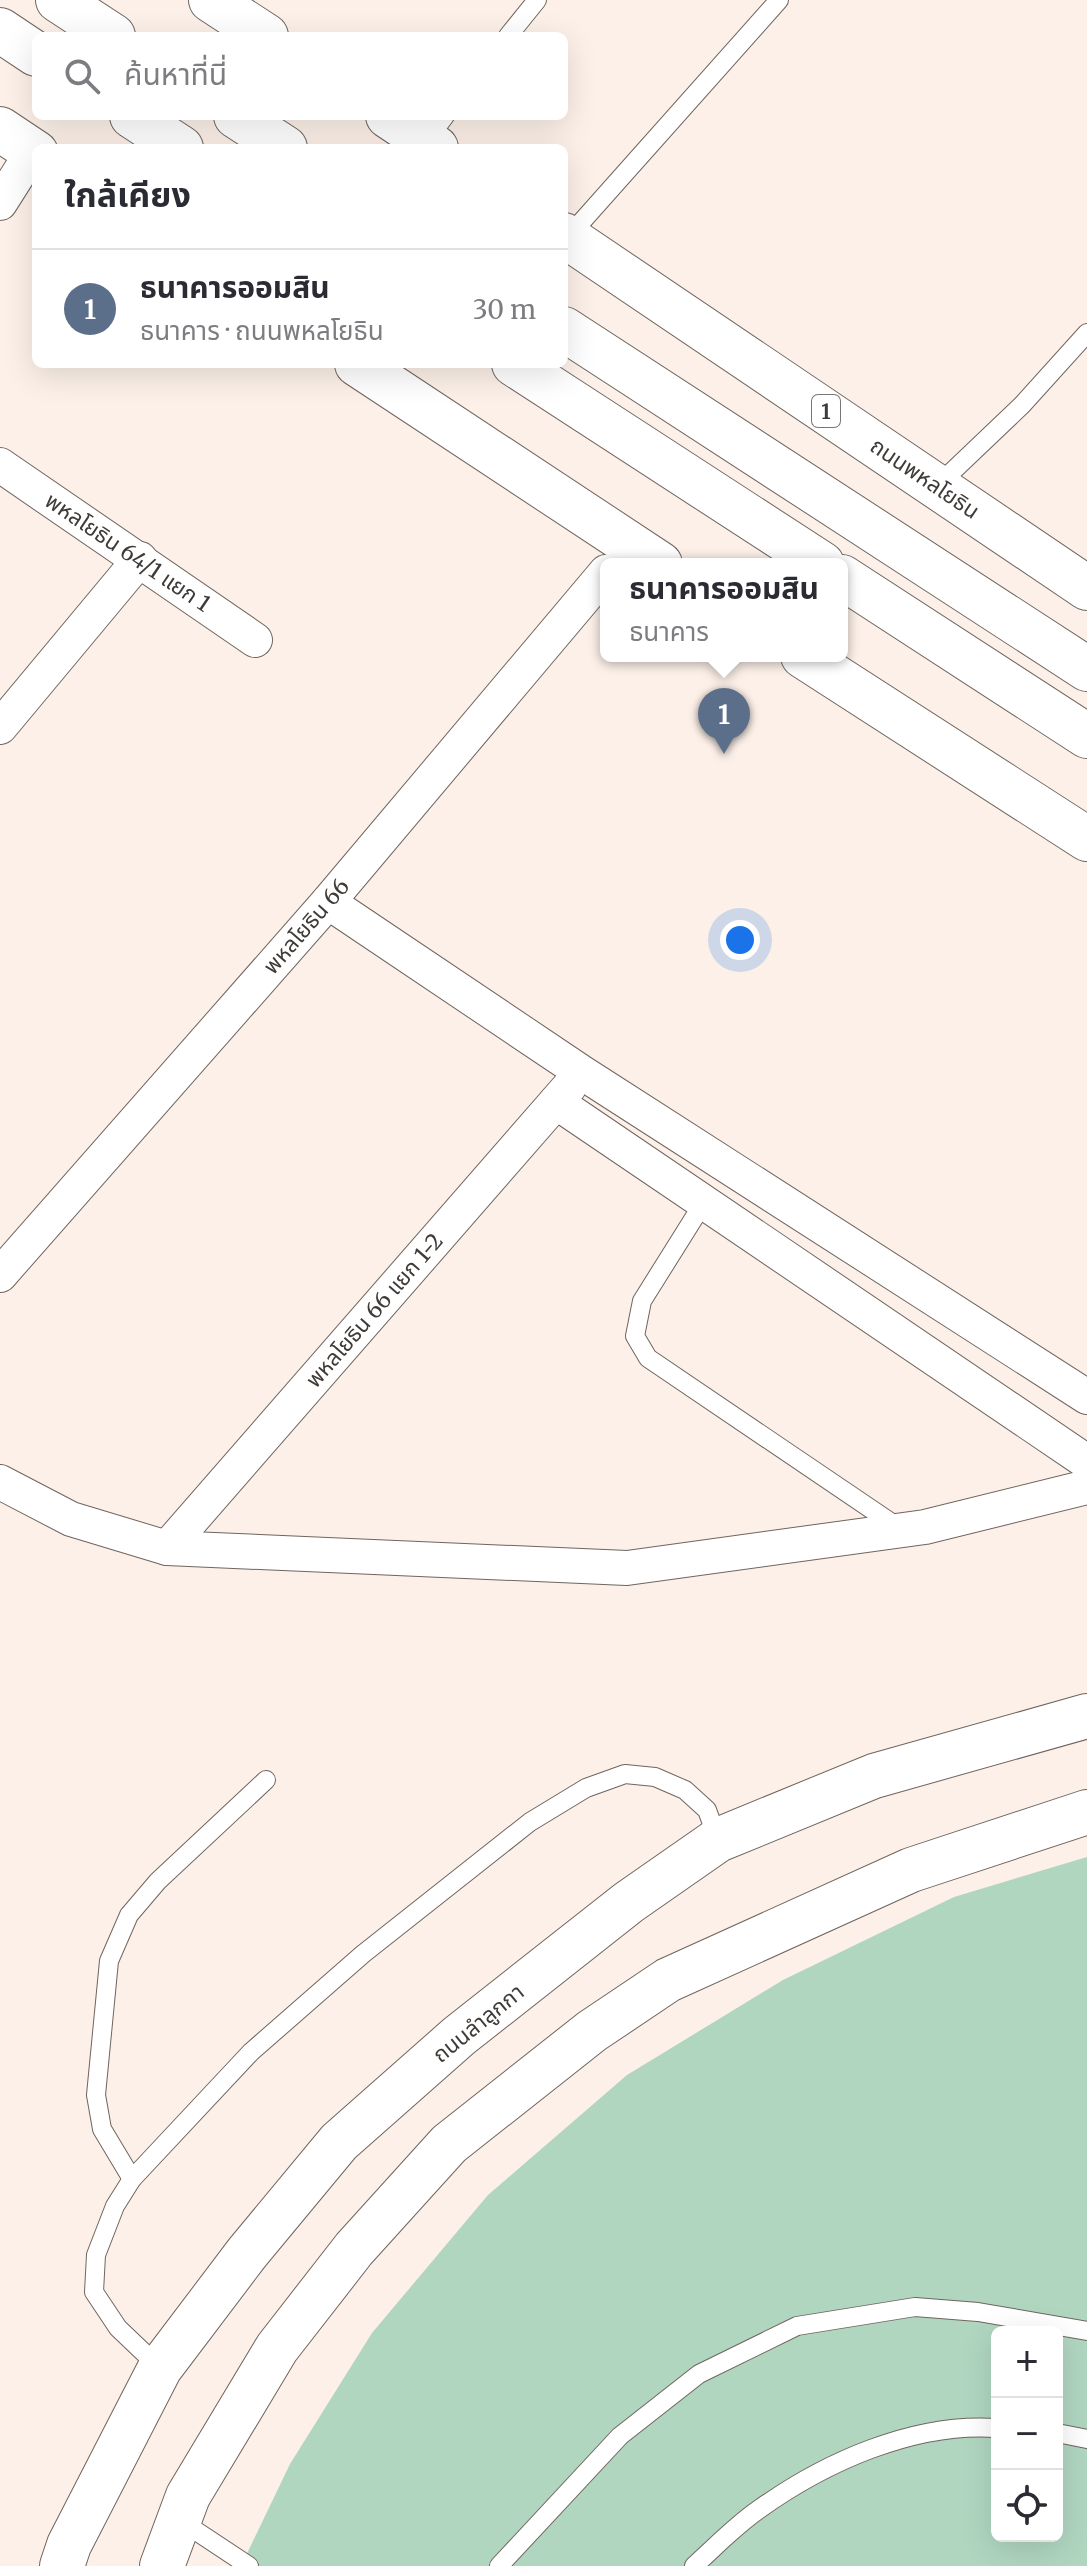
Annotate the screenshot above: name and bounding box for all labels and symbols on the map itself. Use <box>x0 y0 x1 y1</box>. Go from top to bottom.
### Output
road number: 1 <box>812 395 840 427</box>
street label: ถนนพหลโยธิน <box>865 431 985 525</box>
street label: พหลโยธิน 64/1 แยก 1 <box>40 486 216 618</box>
pin: 1 <box>698 688 750 754</box>
street label: พหลโยธิน 66 <box>257 873 355 979</box>
your location <box>720 920 760 960</box>
street label: พหลโยธิน 66 แยก 1-2 <box>299 1227 449 1393</box>
street label: ถนนลำลูกกา <box>427 1978 529 2068</box>

